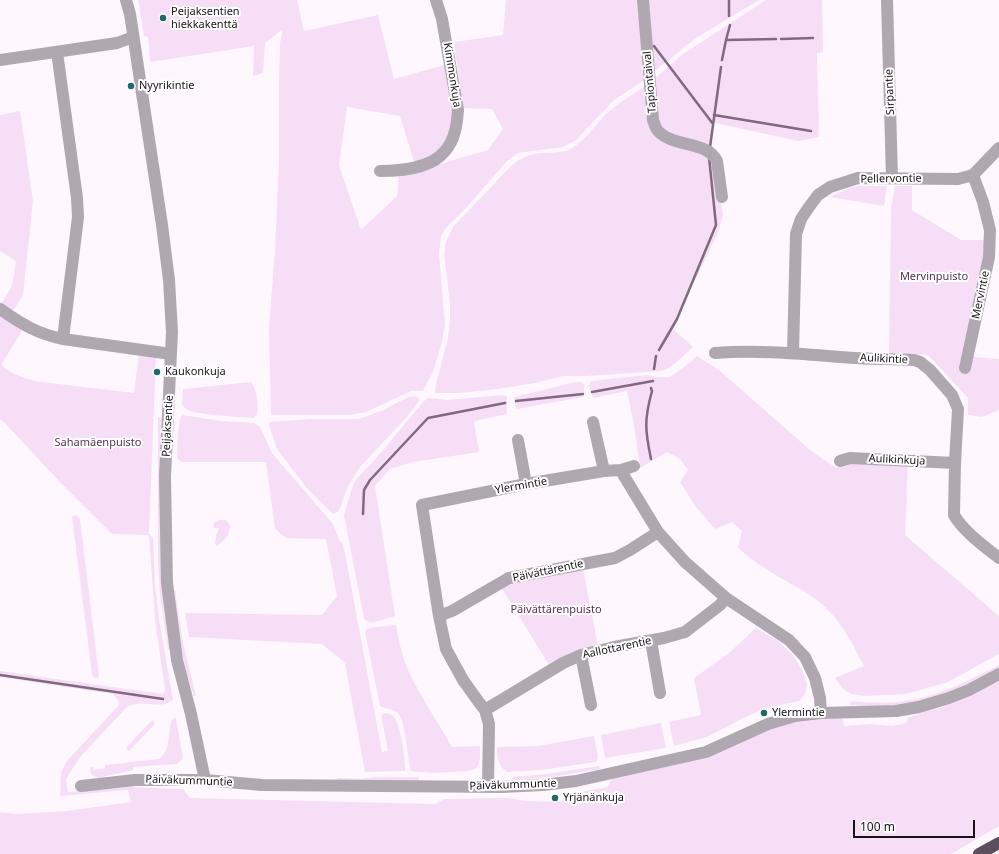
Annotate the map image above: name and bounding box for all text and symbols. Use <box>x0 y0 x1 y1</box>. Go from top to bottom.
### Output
place label: Peijaksentien hiekkakenttä <box>171 5 240 31</box>
marker: Peijaksentien hiekkakenttä <box>158 13 168 23</box>
street label: Kimmonkuja <box>440 42 464 108</box>
street label: Tapiontaival <box>641 51 659 113</box>
street label: Sirpantie <box>883 69 897 115</box>
place label: Nyyrikintie <box>139 79 194 93</box>
marker: Nyyrikintie <box>126 81 136 91</box>
street label: Pellervontie <box>860 172 922 186</box>
park label: Mervinpuisto <box>900 270 968 284</box>
street label: Mervintie <box>969 270 993 320</box>
street label: Aulikintie <box>860 351 908 367</box>
place label: Kaukonkuja <box>165 365 226 379</box>
marker: Kaukonkuja <box>152 367 162 377</box>
street label: Peijaksentie <box>160 395 176 457</box>
park label: Sahamäenpuisto <box>55 436 141 450</box>
street label: Aulikinkuja <box>868 452 926 468</box>
street label: Ylermintie <box>494 475 548 497</box>
street label: Päivättärentie <box>511 557 585 585</box>
park label: Päivättärenpuisto <box>510 603 602 617</box>
street label: Aallottarentie <box>581 634 653 662</box>
place label: Ylermintie <box>772 706 825 720</box>
marker: Ylermintie <box>759 708 769 718</box>
street label: Päiväkummuntie <box>145 773 233 789</box>
street label: Päiväkummuntie <box>469 777 557 793</box>
place label: Yrjänänkuja <box>563 791 624 805</box>
marker: Yrjänänkuja <box>550 793 560 803</box>
scale bar <box>855 812 977 838</box>
text: 100 m <box>860 818 895 835</box>

